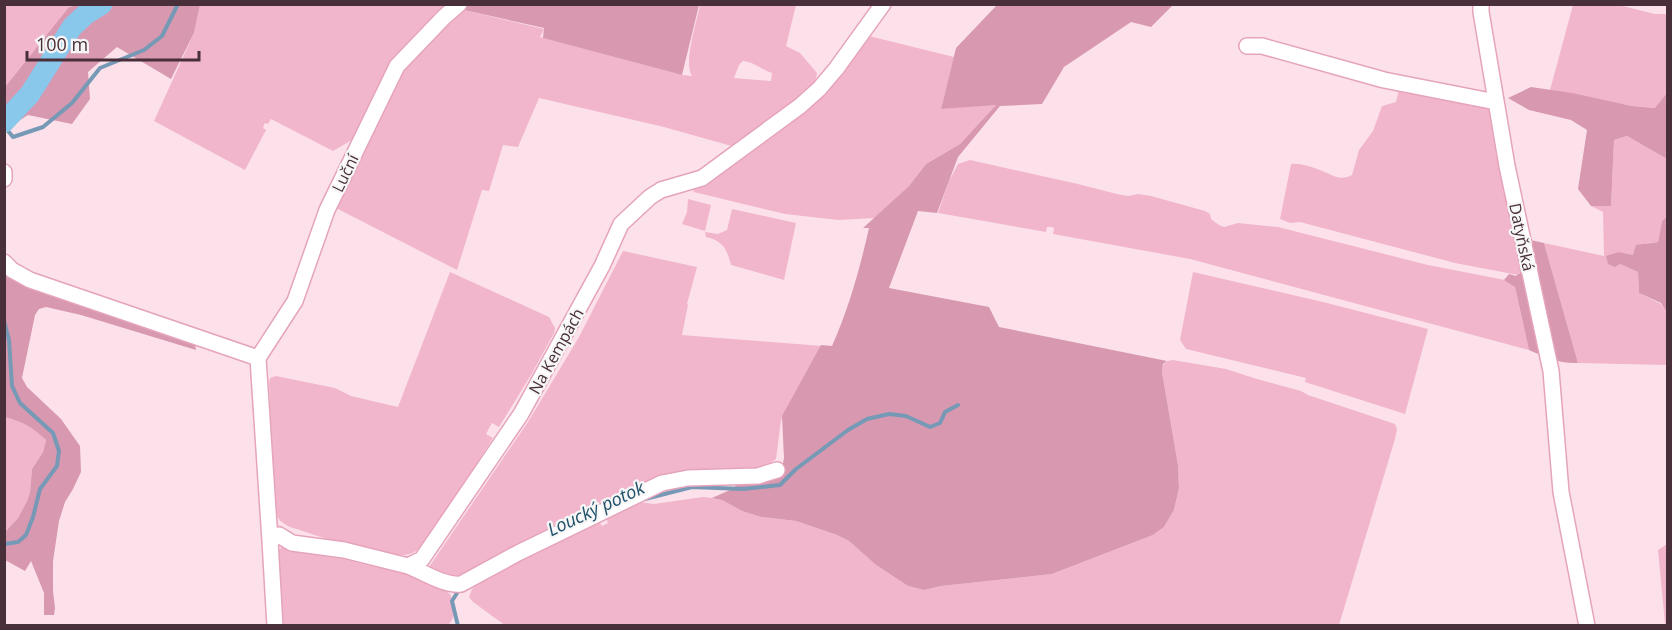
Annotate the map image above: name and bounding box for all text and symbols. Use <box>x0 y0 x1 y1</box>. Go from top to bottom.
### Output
scale bar <box>27 24 200 62</box>
text: 100 m <box>36 32 88 56</box>
street label: Luční <box>326 149 364 196</box>
street label: Datyňská <box>1504 201 1540 273</box>
street label: Na Kempách <box>523 304 589 398</box>
water label: Loucký potok <box>543 475 649 541</box>

